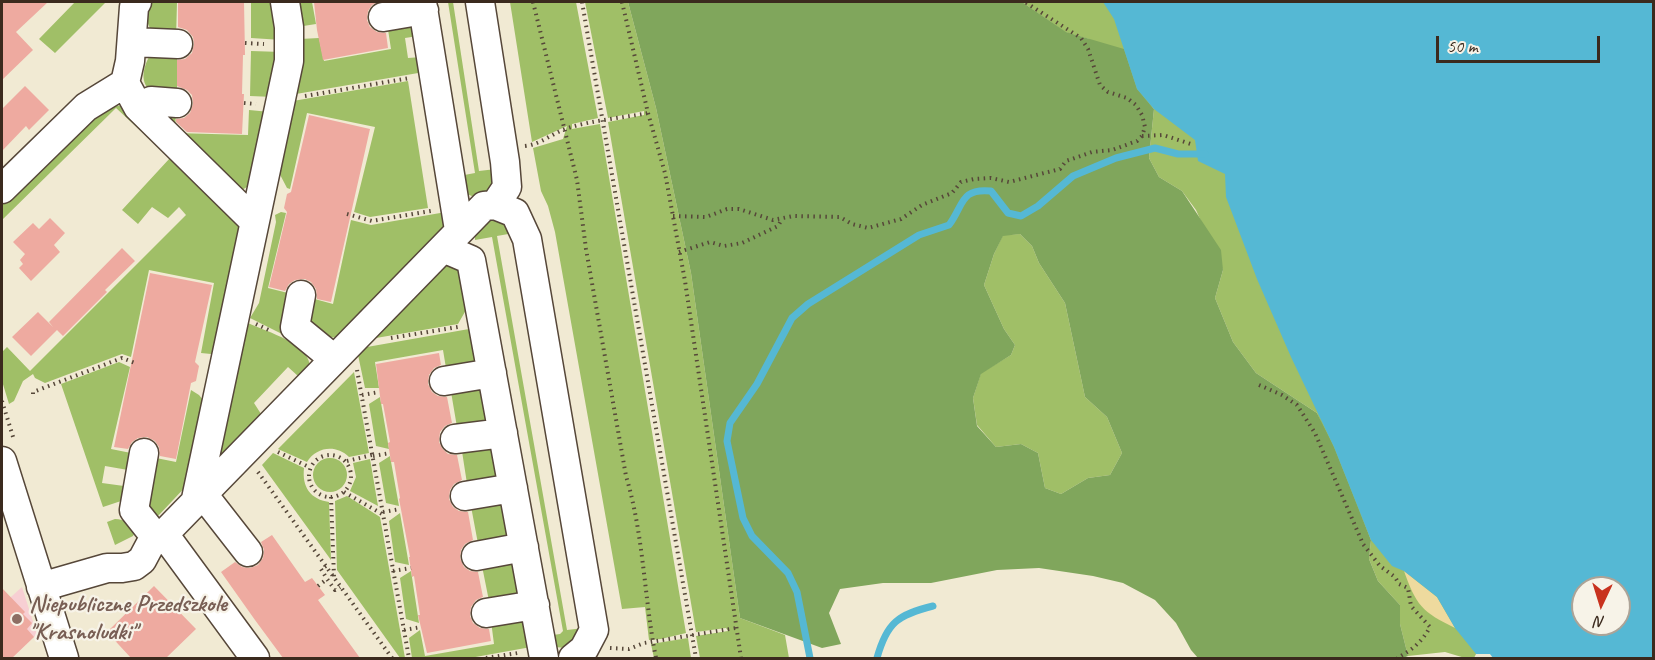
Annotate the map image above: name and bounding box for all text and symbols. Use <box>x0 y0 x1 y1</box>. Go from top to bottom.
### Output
scale bar <box>1439 24 1602 62</box>
text: 50 m <box>1447 35 1478 57</box>
north arrow <box>1571 576 1631 636</box>
place label: Niepubliczne Przedszkole "Krasnoludki" <box>29 591 227 647</box>
marker: Niepubliczne Przedszkole "Krasnoludki" <box>10 612 24 626</box>
text: N <box>1594 612 1606 632</box>

